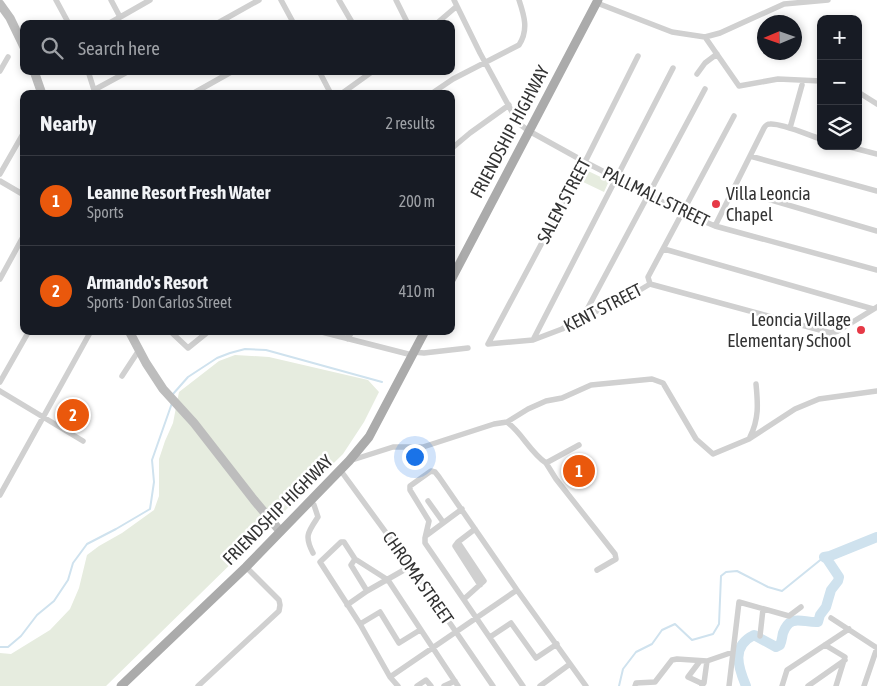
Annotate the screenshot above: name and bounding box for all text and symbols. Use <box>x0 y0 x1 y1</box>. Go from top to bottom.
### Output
north arrow <box>757 15 802 60</box>
map controls <box>817 15 862 150</box>
button: + <box>817 15 862 60</box>
search box <box>20 20 455 75</box>
icon: search <box>38 34 66 62</box>
text: Search here <box>78 37 160 59</box>
button: − <box>817 60 862 105</box>
street label: FRIENDSHIP HIGHWAY <box>466 62 553 201</box>
button: layers <box>817 105 862 150</box>
text: Nearby <box>40 111 96 135</box>
text: 2 results <box>385 114 435 132</box>
street label: SALEM STREET <box>532 155 595 247</box>
street label: PALLMALL STREET <box>600 162 713 231</box>
text: Leanne Resort Fresh Water <box>87 181 270 203</box>
place label: Villa Leoncia Chapel <box>726 183 811 225</box>
text: 1 <box>52 192 60 210</box>
text: 200 m <box>399 192 435 210</box>
marker: Villa Leoncia Chapel <box>710 198 722 210</box>
text: Sports <box>87 203 124 221</box>
text: Armando's Resort <box>87 271 208 293</box>
street label: KENT STREET <box>560 279 646 336</box>
text: 2 <box>52 282 60 300</box>
text: 410 m <box>399 282 435 300</box>
text: Sports · Don Carlos Street <box>87 293 232 311</box>
place label: Leoncia Village Elementary School <box>727 309 851 351</box>
marker: Leoncia Village Elementary School <box>855 324 867 336</box>
pin: 2 <box>57 396 89 434</box>
your location <box>402 444 428 470</box>
street label: FRIENDSHIP HIGHWAY <box>218 450 337 569</box>
pin: 1 <box>563 452 595 490</box>
street label: CHROMA STREET <box>379 527 458 628</box>

